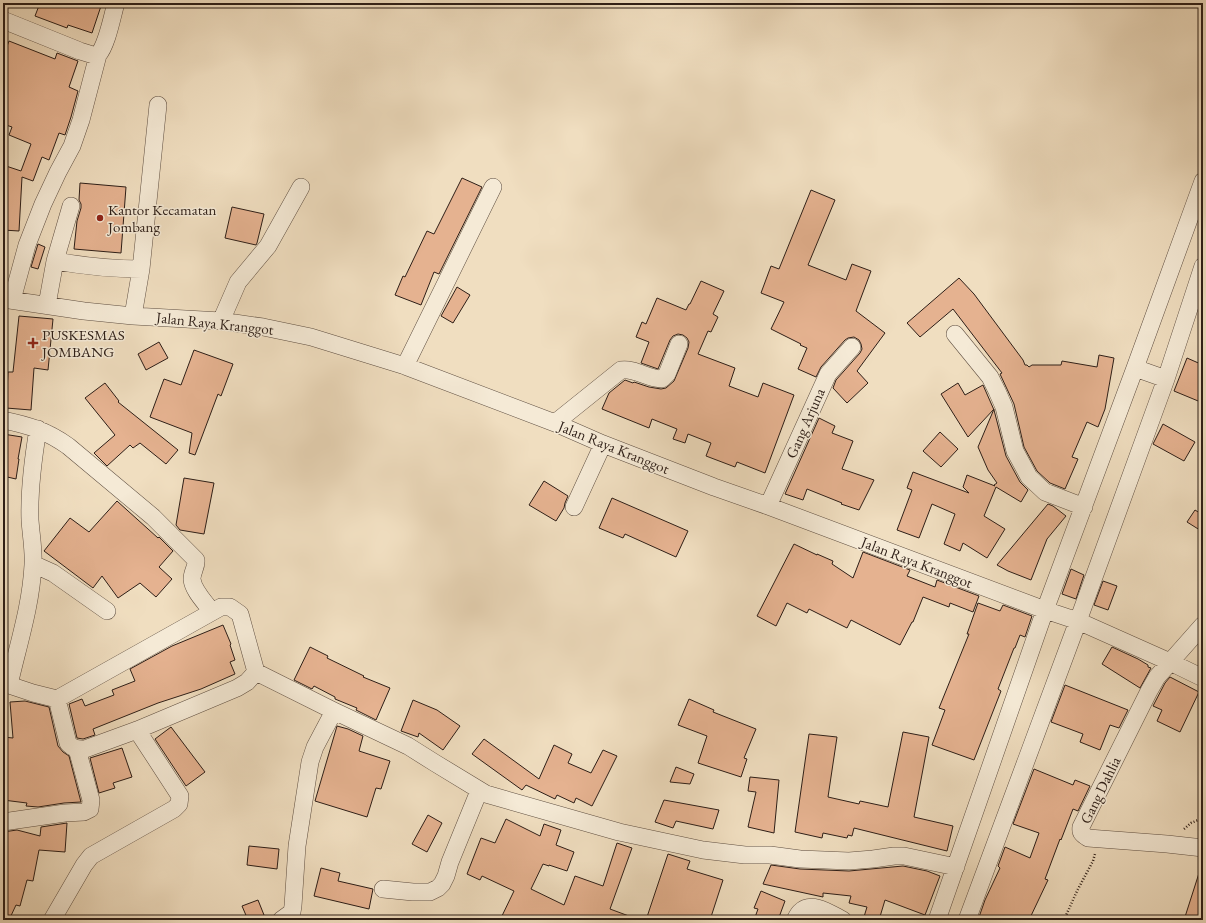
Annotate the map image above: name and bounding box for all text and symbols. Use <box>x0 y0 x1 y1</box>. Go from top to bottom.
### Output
place label: Kantor Kecamatan Jombang <box>106 200 216 236</box>
marker: Kantor Kecamatan Jombang <box>95 213 105 223</box>
street label: Jalan Raya Kranggot <box>153 307 275 339</box>
place label: PUSKESMAS JOMBANG <box>40 325 125 361</box>
marker: PUSKESMAS JOMBANG <box>27 337 39 349</box>
street label: Gang Arjuna <box>781 385 829 461</box>
street label: Jalan Raya Kranggot <box>554 415 672 478</box>
street label: Jalan Raya Kranggot <box>857 531 976 592</box>
street label: Gang Dahlia <box>1076 753 1124 827</box>

